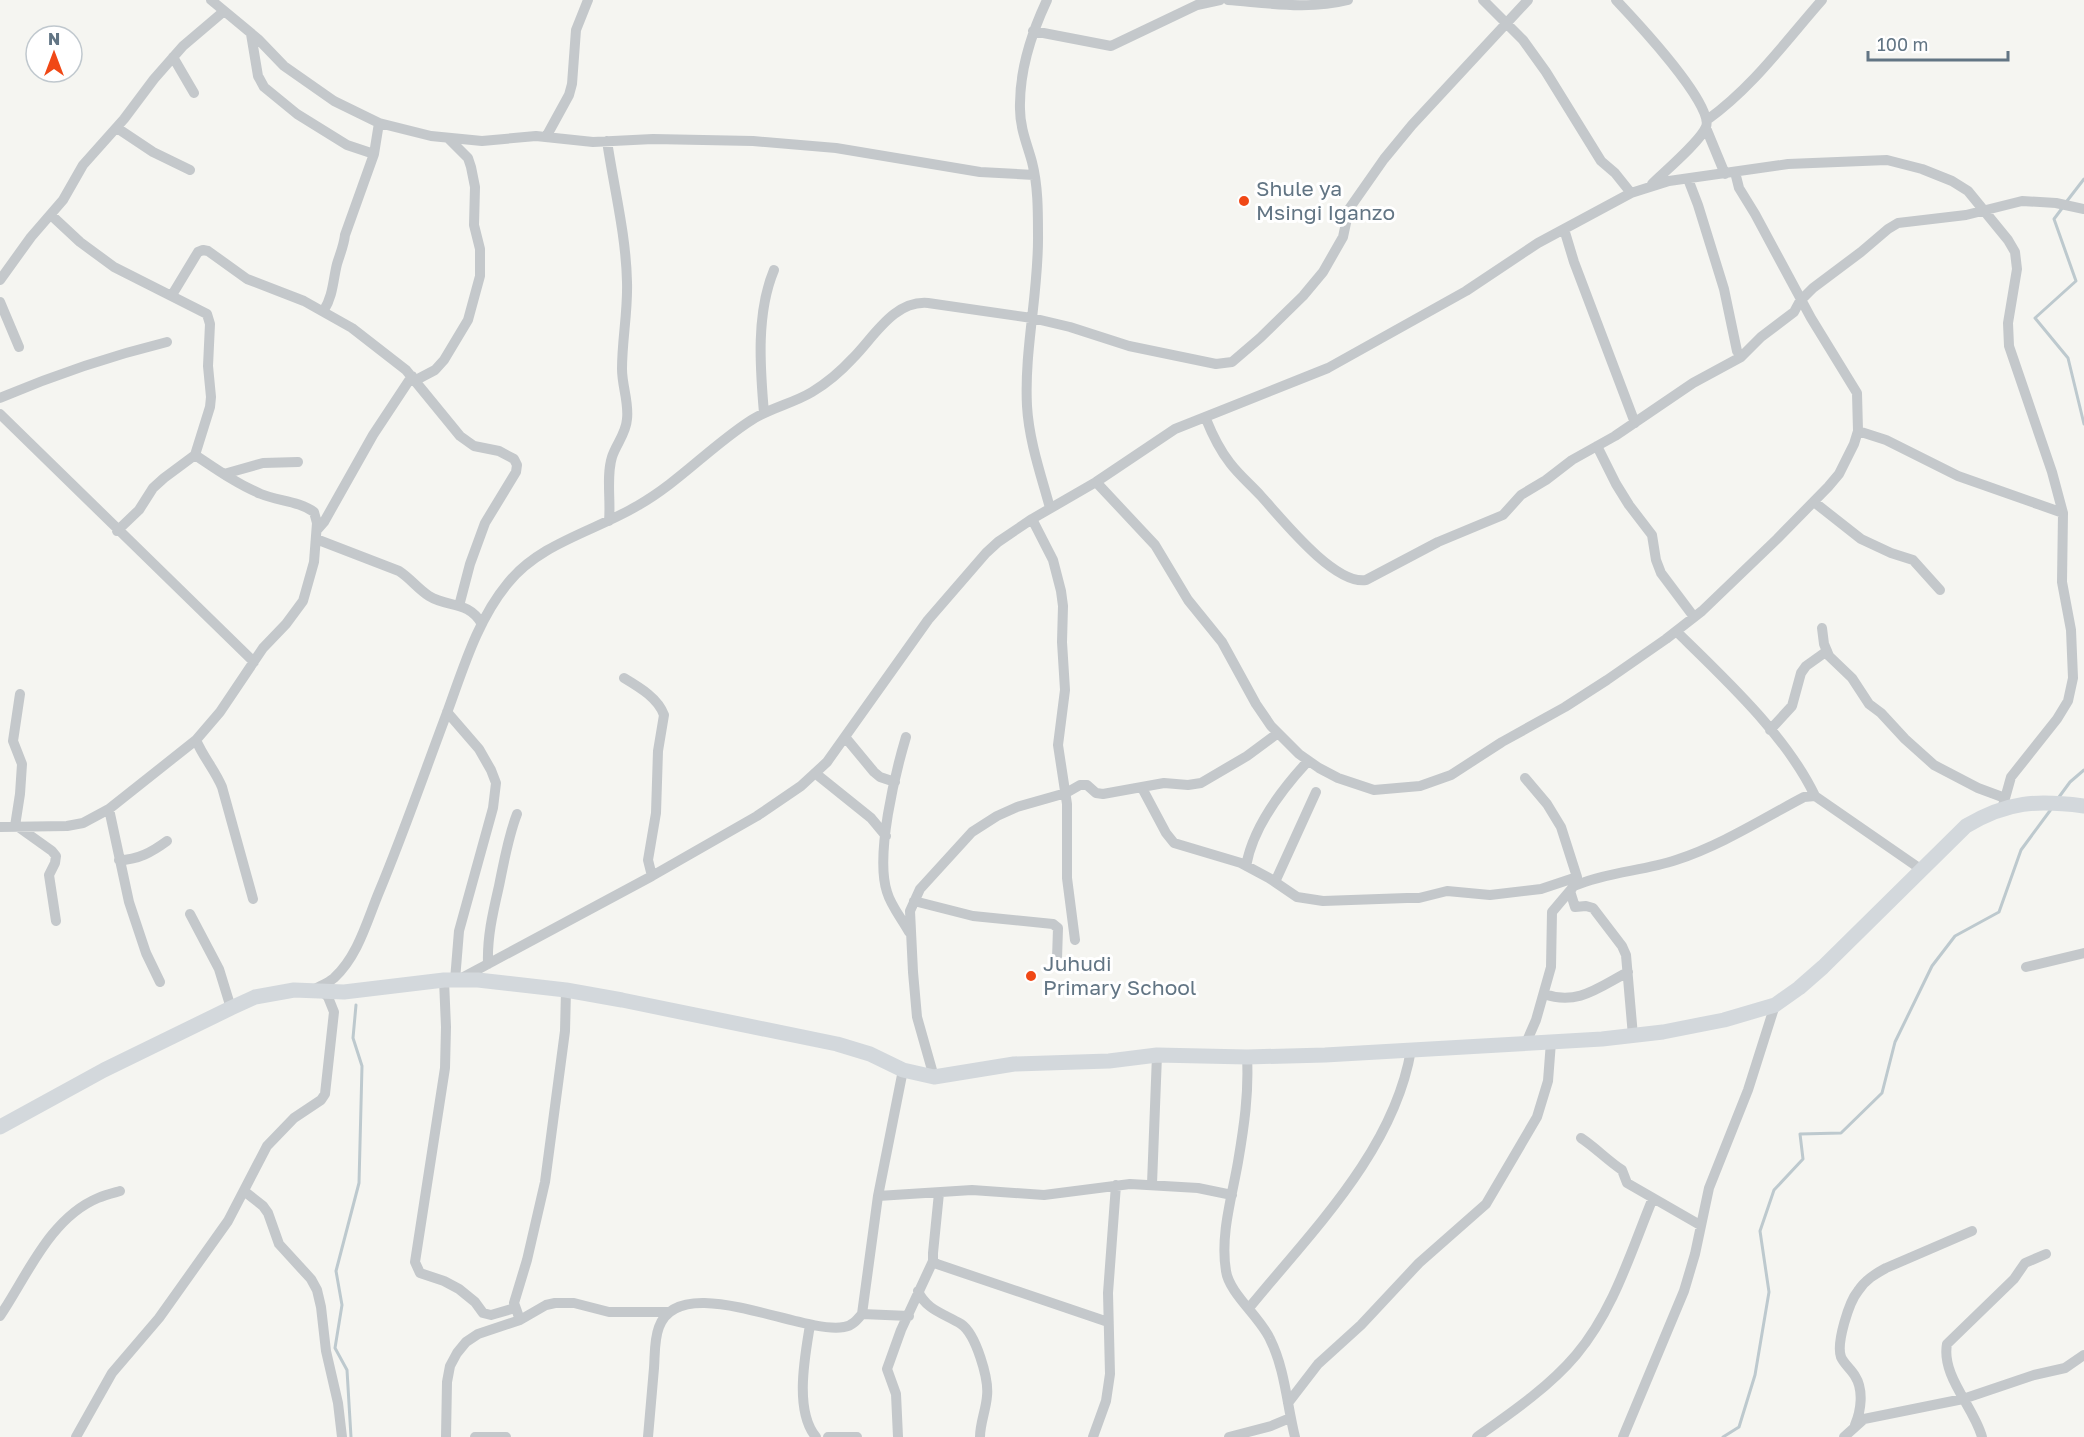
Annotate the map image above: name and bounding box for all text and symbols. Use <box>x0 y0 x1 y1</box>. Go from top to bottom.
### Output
north arrow <box>24 24 84 84</box>
scale bar <box>1868 24 2008 62</box>
text: N <box>48 29 60 49</box>
text: 100 m <box>1877 33 1928 55</box>
place label: Shule ya Msingi Iganzo <box>1256 175 1395 225</box>
marker: Shule ya Msingi Iganzo <box>1237 194 1251 208</box>
place label: Juhudi Primary School <box>1043 950 1197 1000</box>
marker: Juhudi Primary School <box>1024 969 1038 983</box>

